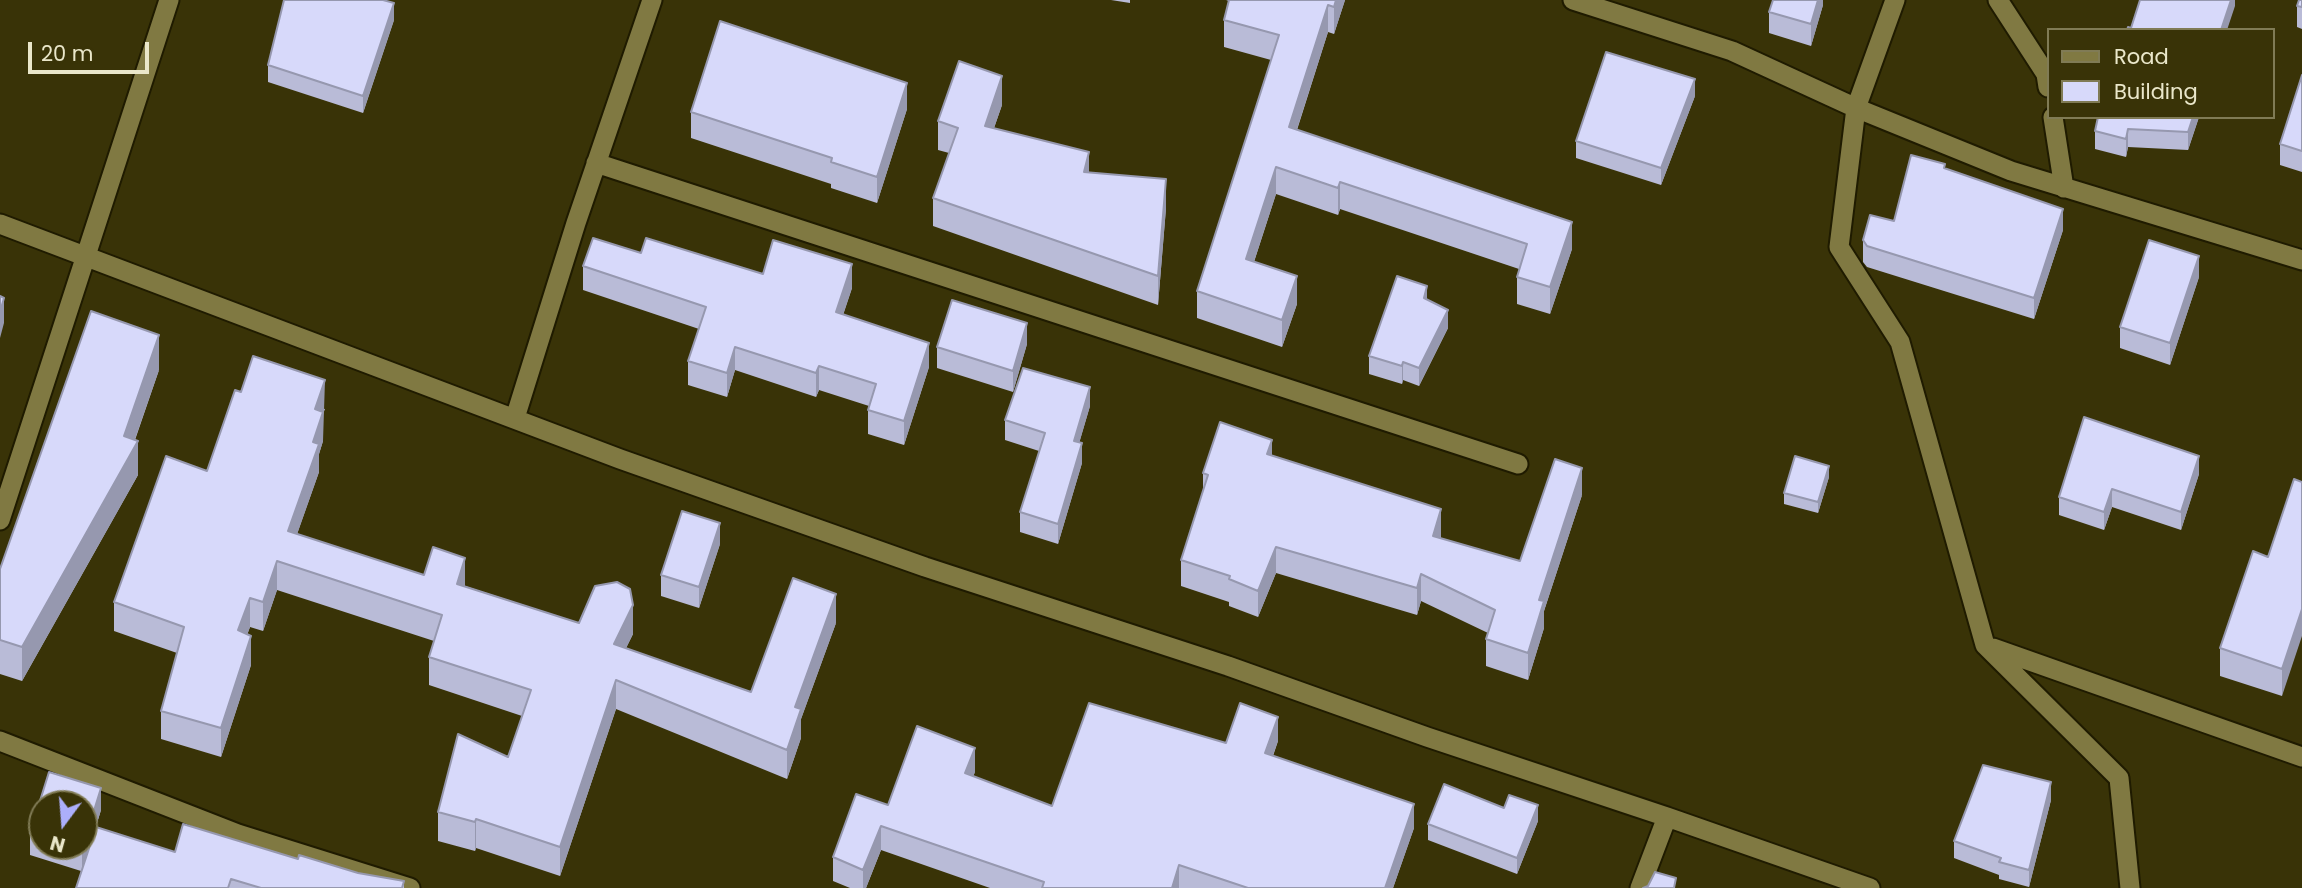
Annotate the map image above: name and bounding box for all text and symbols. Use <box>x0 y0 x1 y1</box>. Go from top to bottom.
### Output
scale bar <box>32 28 152 72</box>
legend <box>2046 28 2274 119</box>
text: 20 m <box>41 39 94 68</box>
text: Road <box>2114 42 2169 71</box>
text: Building <box>2114 77 2198 106</box>
north arrow <box>28 790 98 860</box>
text: N <box>47 829 68 859</box>

